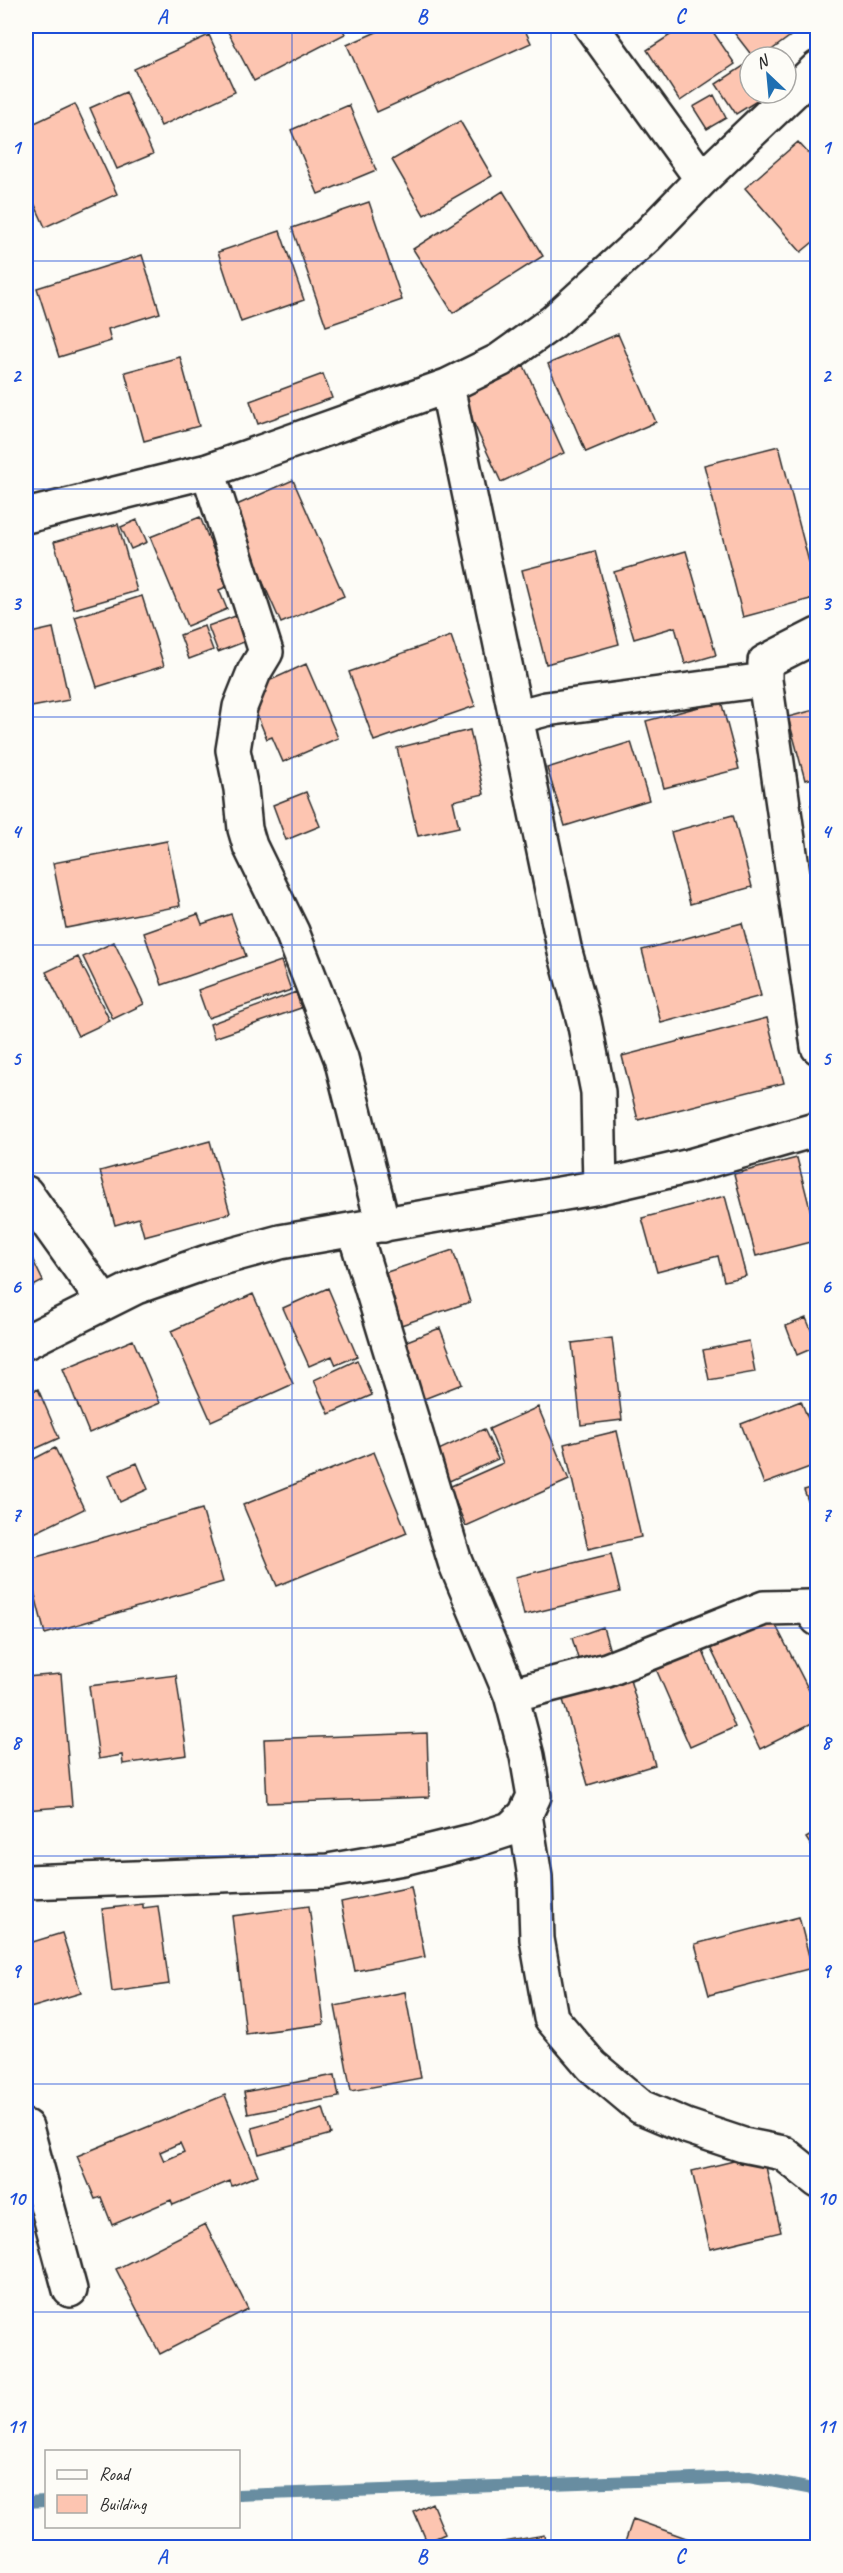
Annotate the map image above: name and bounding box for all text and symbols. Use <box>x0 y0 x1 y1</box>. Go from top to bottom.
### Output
text: A <box>157 4 169 29</box>
text: B <box>417 4 429 29</box>
text: C <box>675 4 687 29</box>
north arrow <box>738 45 798 105</box>
text: N <box>753 50 773 74</box>
text: 1 <box>12 135 23 160</box>
text: 1 <box>822 135 833 160</box>
text: 2 <box>12 363 23 388</box>
text: 2 <box>822 363 833 388</box>
text: 3 <box>12 591 23 616</box>
text: 3 <box>822 591 833 616</box>
text: 4 <box>12 819 24 844</box>
text: 4 <box>822 819 834 844</box>
text: 5 <box>12 1046 23 1071</box>
text: 5 <box>822 1046 833 1071</box>
text: 6 <box>11 1274 22 1299</box>
text: 6 <box>821 1274 832 1299</box>
text: 7 <box>12 1502 23 1527</box>
text: 7 <box>822 1502 833 1527</box>
text: 8 <box>12 1730 24 1755</box>
text: 8 <box>822 1730 834 1755</box>
text: 9 <box>12 1958 23 1983</box>
text: 9 <box>822 1958 833 1983</box>
text: 10 <box>7 2186 27 2211</box>
text: 10 <box>817 2186 837 2211</box>
text: 11 <box>7 2414 27 2439</box>
text: 11 <box>817 2414 837 2439</box>
legend <box>45 2450 240 2528</box>
text: Road <box>99 2463 132 2485</box>
text: Building <box>99 2493 148 2515</box>
text: A <box>157 2544 169 2569</box>
text: B <box>417 2544 429 2569</box>
text: C <box>675 2544 687 2569</box>

